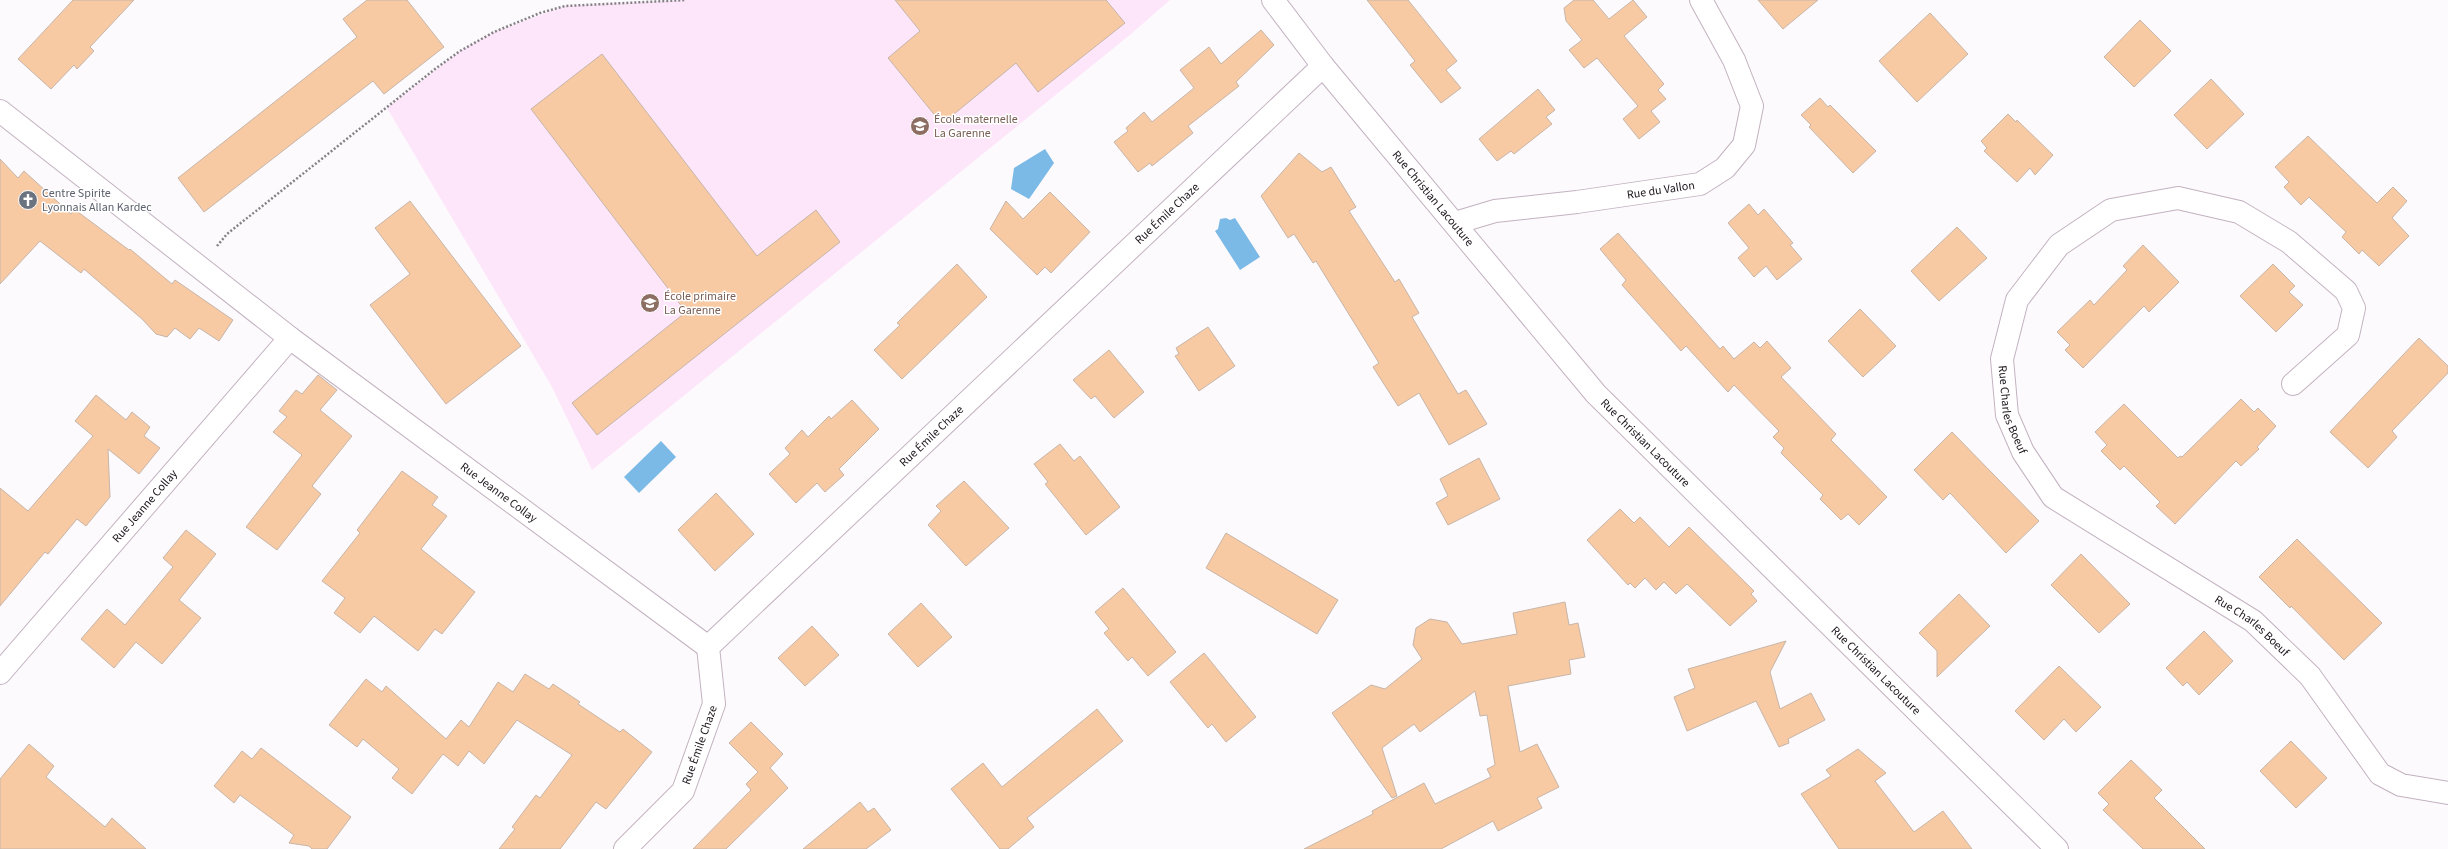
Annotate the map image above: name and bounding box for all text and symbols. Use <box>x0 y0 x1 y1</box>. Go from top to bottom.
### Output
place label: École maternelle La Garenne <box>934 111 1018 142</box>
school or university icon: École maternelle La Garenne <box>909 115 931 137</box>
street label: Rue Christian Lacouture <box>1388 147 1478 250</box>
street label: Rue du Vallon <box>1626 176 1696 203</box>
street label: Rue Émile Chaze <box>1131 179 1203 248</box>
place label: Centre Spirite Lyonnais Allan Kardec <box>42 185 152 216</box>
church icon: Centre Spirite Lyonnais Allan Kardec <box>17 189 39 211</box>
place label: École primaire La Garenne <box>664 288 736 319</box>
school or university icon: École primaire La Garenne <box>639 292 661 314</box>
street label: Rue Charles Boeuf <box>1994 365 2031 457</box>
street label: Rue Christian Lacouture <box>1597 395 1694 491</box>
street label: Rue Émile Chaze <box>895 401 967 471</box>
street label: Rue Jeanne Collay <box>457 458 541 527</box>
street label: Rue Jeanne Collay <box>108 465 181 546</box>
street label: Rue Charles Boeuf <box>2211 591 2294 661</box>
street label: Rue Christian Lacouture <box>1827 622 1925 719</box>
street label: Rue Émile Chaze <box>678 703 721 787</box>

